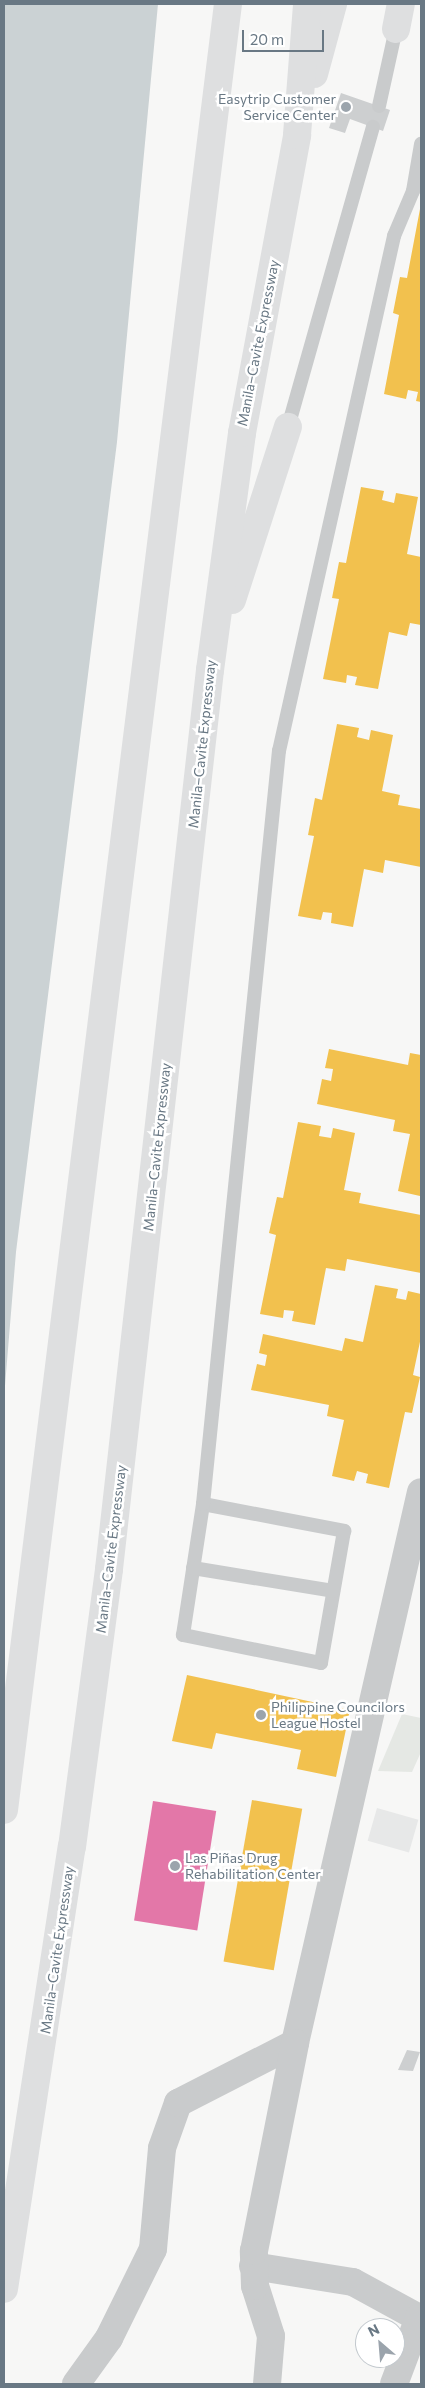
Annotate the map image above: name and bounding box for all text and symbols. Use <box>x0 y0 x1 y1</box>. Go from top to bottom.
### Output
scale bar <box>245 20 328 52</box>
text: 20 m <box>250 30 284 48</box>
place label: Easytrip Customer Service Center <box>218 91 336 124</box>
marker: Easytrip Customer Service Center <box>340 101 352 113</box>
street label: Manila–Cavite Expressway <box>234 258 282 428</box>
street label: Manila–Cavite Expressway <box>185 659 219 829</box>
street label: Manila–Cavite Expressway <box>140 1062 174 1232</box>
street label: Manila–Cavite Expressway <box>92 1464 130 1634</box>
place label: Philippine Councilors League Hostel <box>271 1699 405 1731</box>
marker: Philippine Councilors League Hostel <box>255 1709 267 1721</box>
place label: Las Piñas Drug Rehabilitation Center <box>185 1850 321 1882</box>
marker: Las Piñas Drug Rehabilitation Center <box>169 1860 181 1872</box>
street label: Manila–Cavite Expressway <box>37 1865 77 2035</box>
north arrow <box>355 2318 405 2368</box>
text: N <box>365 2320 382 2340</box>

